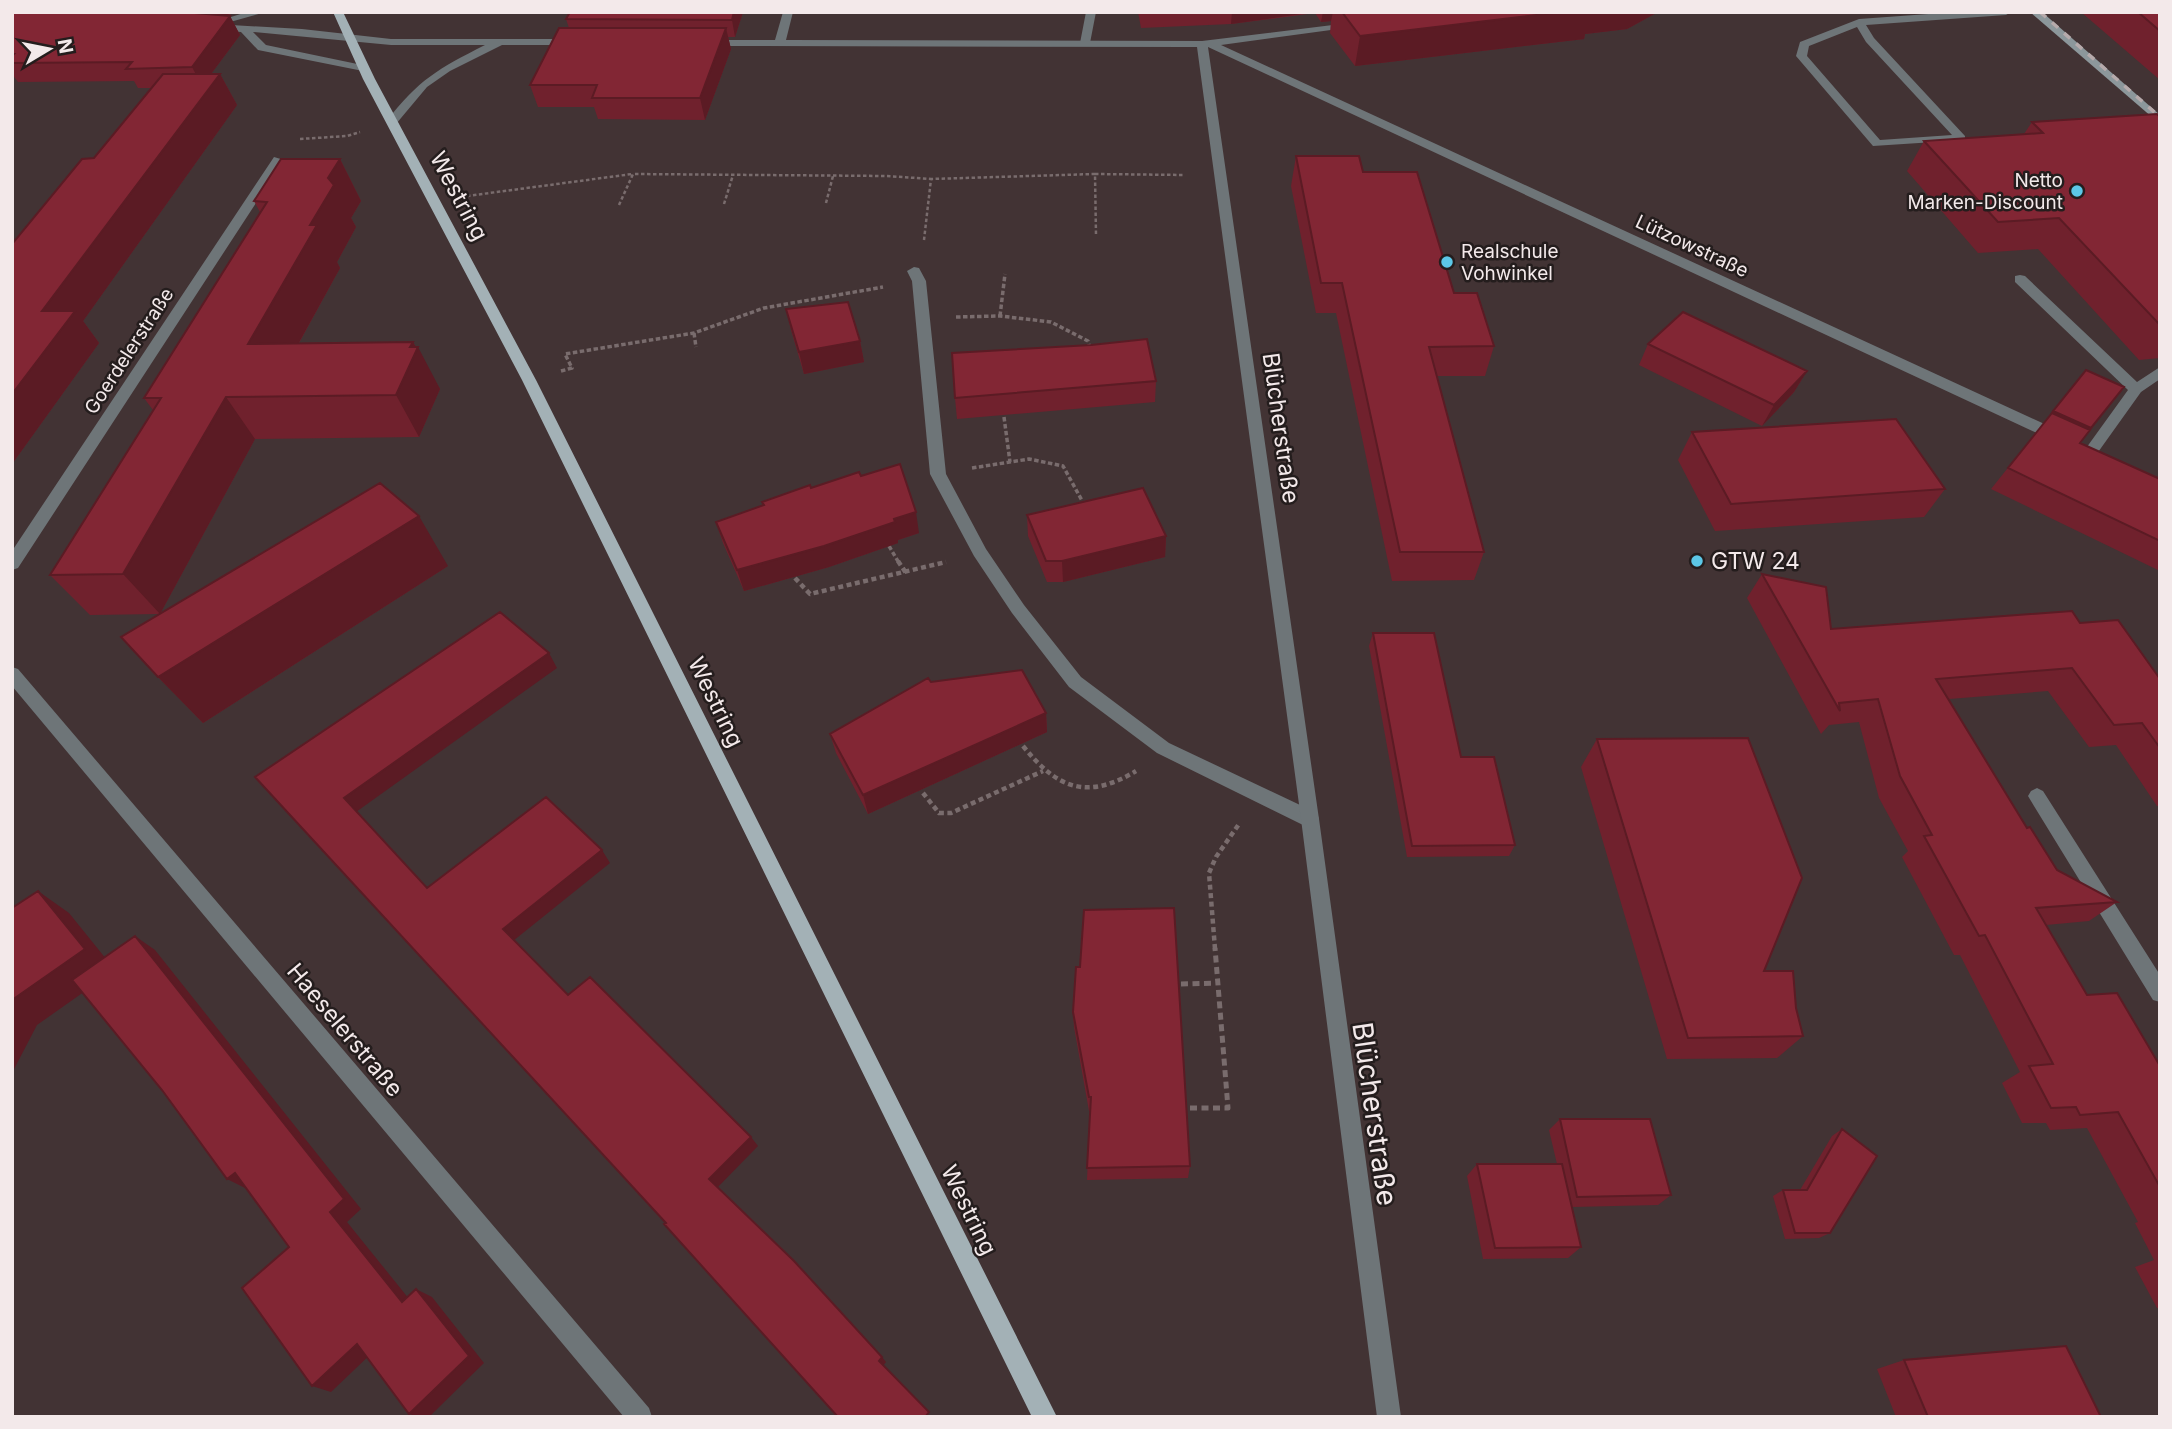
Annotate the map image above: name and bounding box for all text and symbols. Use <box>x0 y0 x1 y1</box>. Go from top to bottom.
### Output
north arrow <box>14 14 84 84</box>
text: N <box>53 37 78 55</box>
street label: Westring <box>424 147 494 245</box>
place label: Netto Marken-Discount <box>1907 169 2063 214</box>
marker: Netto Marken-Discount <box>2069 183 2085 199</box>
street label: Lützowstraße <box>1632 210 1752 282</box>
place label: Realschule Vohwinkel <box>1461 240 1559 285</box>
marker: Realschule Vohwinkel <box>1439 254 1455 270</box>
street label: Goerdelerstraße <box>80 284 178 418</box>
street label: Blücherstraße <box>1257 351 1305 505</box>
place label: GTW 24 <box>1711 547 1800 575</box>
marker: GTW 24 <box>1689 553 1705 569</box>
street label: Westring <box>682 652 750 752</box>
street label: Haeselerstraße <box>281 958 409 1102</box>
street label: Blücherstraße <box>1345 1020 1405 1208</box>
street label: Westring <box>935 1160 1003 1260</box>

